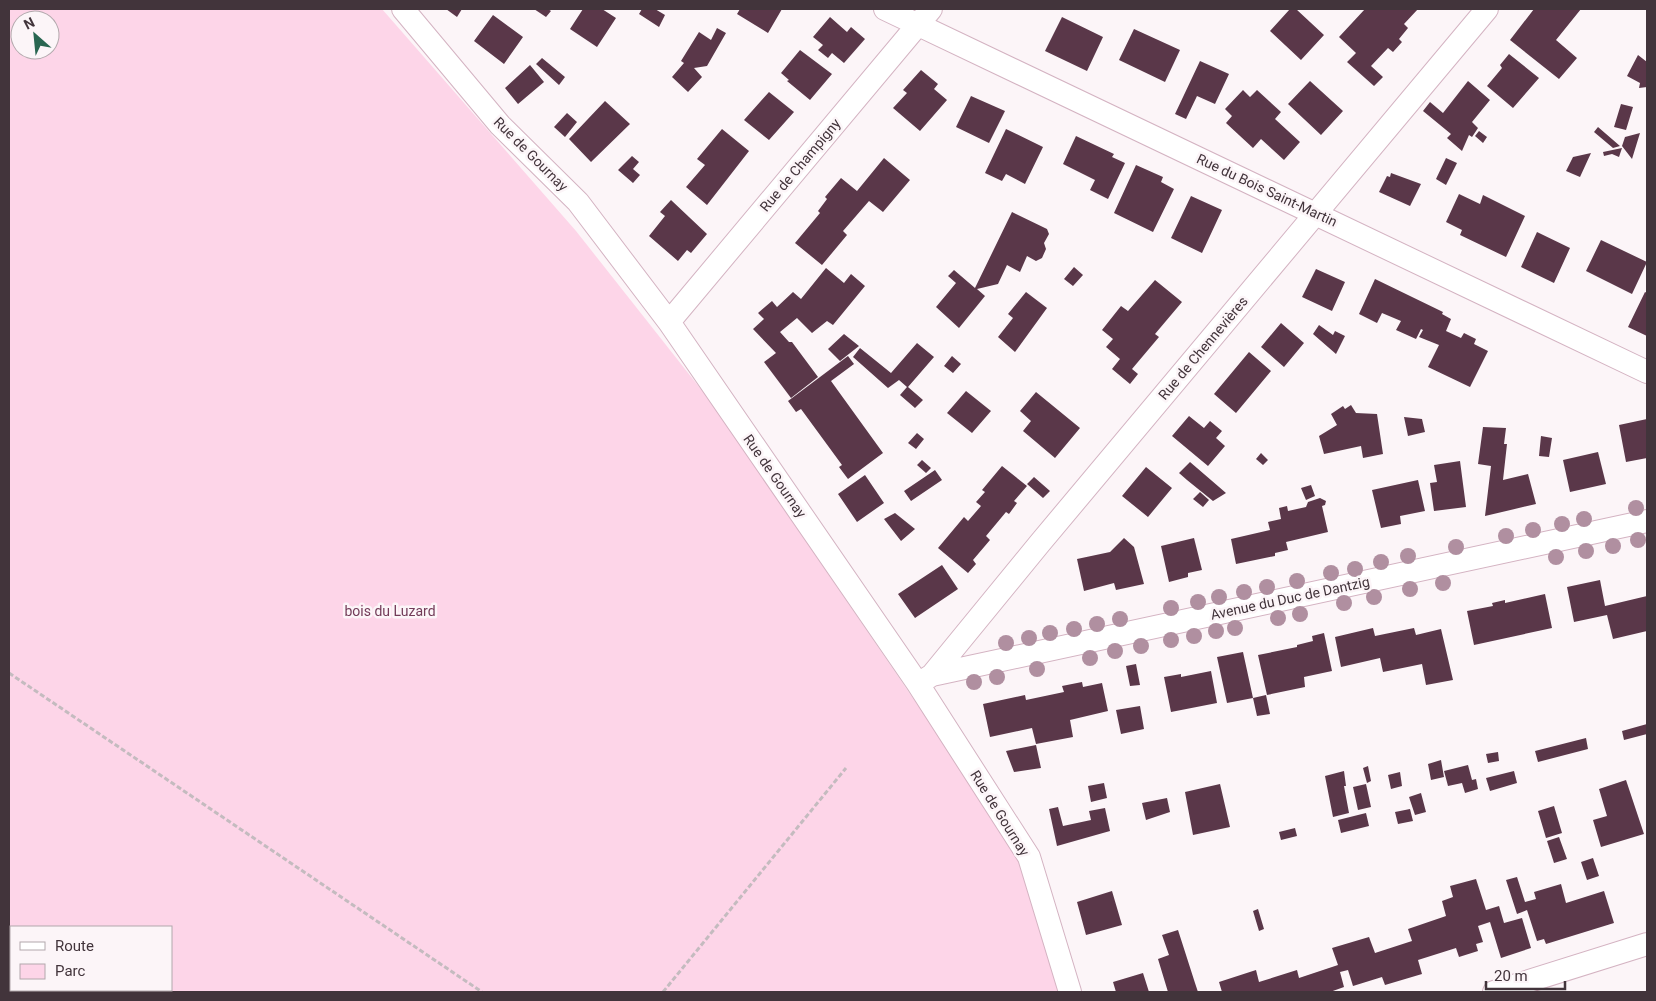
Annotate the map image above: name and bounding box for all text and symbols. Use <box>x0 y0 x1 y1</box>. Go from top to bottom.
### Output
north arrow <box>10 10 60 60</box>
text: N <box>21 14 37 33</box>
street label: Rue de Gournay <box>491 114 572 195</box>
street label: Rue de Champigny <box>757 115 844 215</box>
street label: Rue du Bois Saint-Martin <box>1194 150 1340 230</box>
street label: Rue de Chennevières <box>1155 293 1251 403</box>
street label: Rue de Gournay <box>740 431 810 521</box>
street label: Avenue du Duc de Dantzig <box>1209 573 1371 623</box>
park label: bois du Luzard <box>344 603 436 619</box>
street label: Rue de Gournay <box>967 767 1033 859</box>
legend <box>10 926 172 991</box>
text: Route <box>55 937 94 955</box>
scale bar <box>1486 958 1565 990</box>
text: Parc <box>55 962 85 980</box>
text: 20 m <box>1494 967 1528 985</box>

